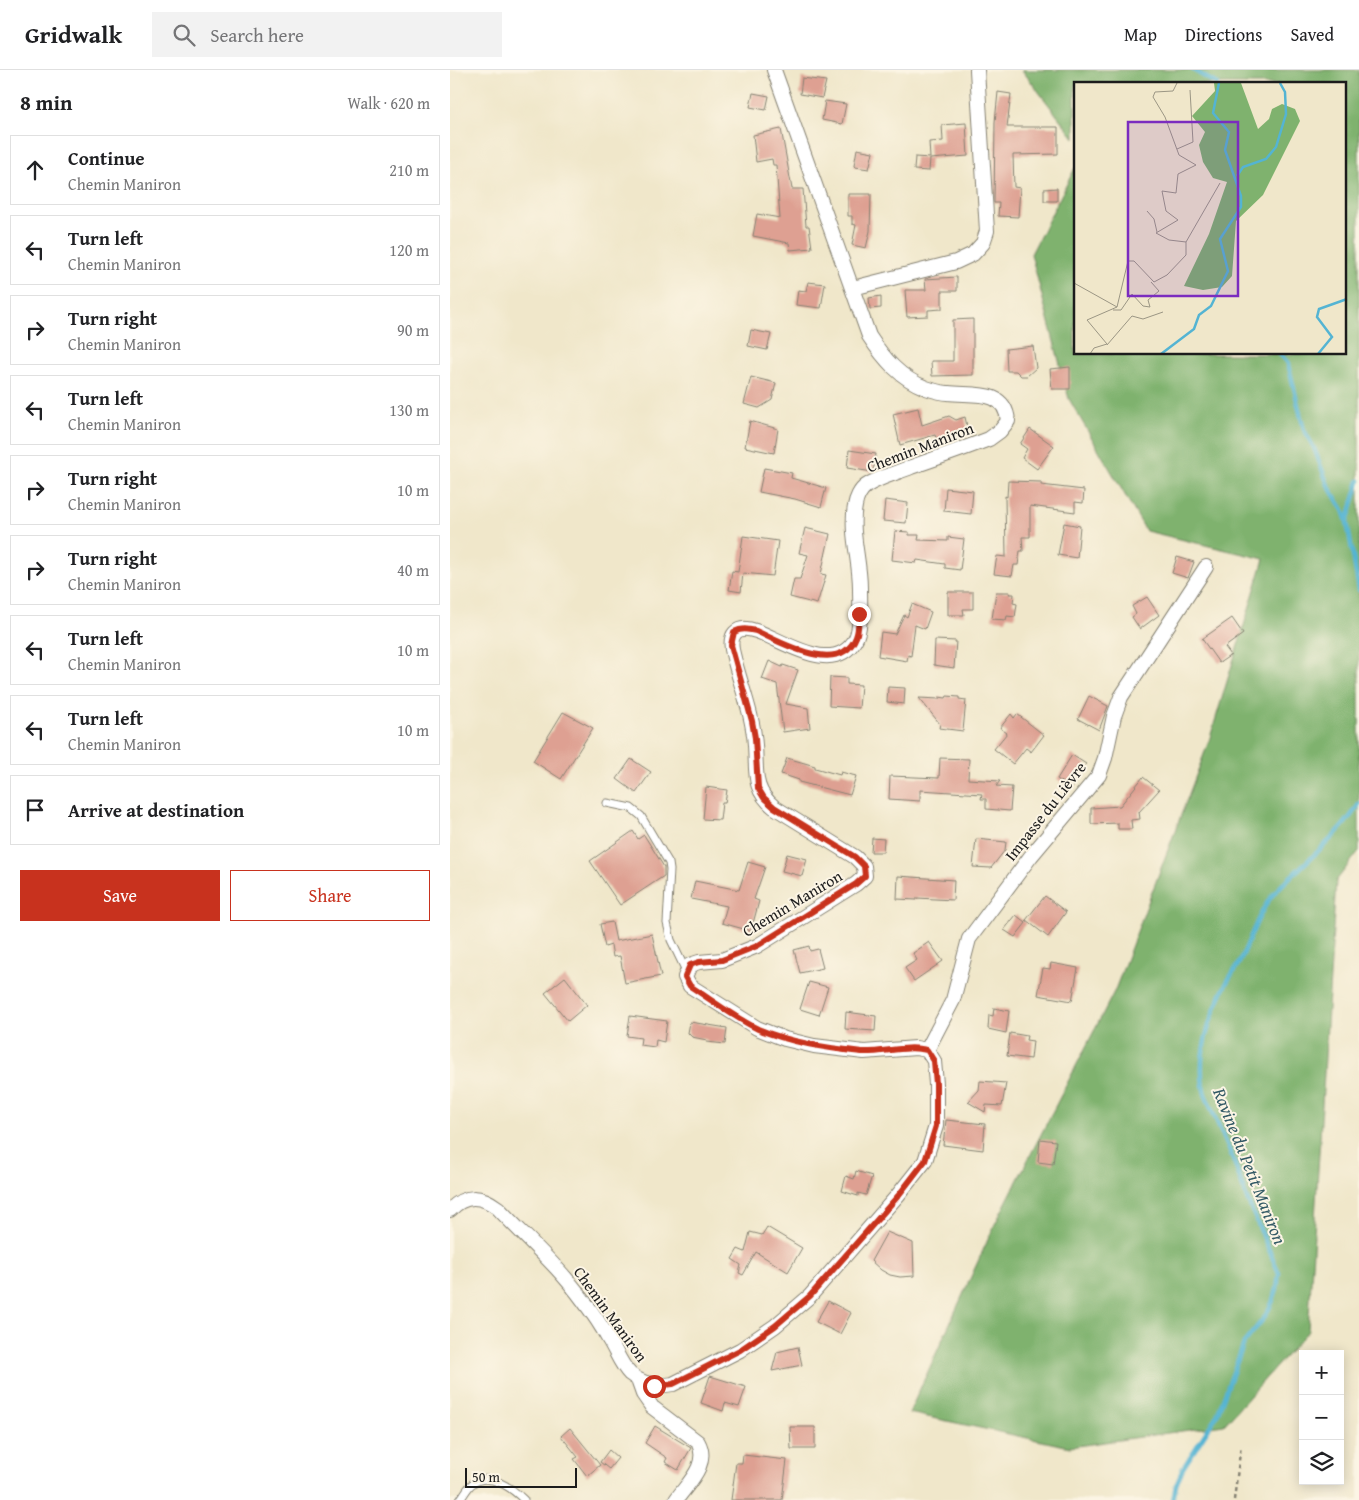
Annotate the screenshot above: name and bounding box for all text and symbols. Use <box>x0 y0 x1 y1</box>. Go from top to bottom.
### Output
search box <box>152 12 502 57</box>
text: Gridwalk <box>25 17 122 52</box>
icon: search <box>170 21 198 49</box>
text: Search here <box>210 21 304 49</box>
text: Map <box>1124 21 1157 48</box>
text: Directions <box>1185 21 1262 48</box>
text: Saved <box>1290 21 1334 48</box>
inset map <box>1074 82 1346 355</box>
text: 8 min <box>20 87 72 118</box>
text: Walk · 620 m <box>347 91 430 115</box>
text: Continue <box>68 144 145 172</box>
icon: ahead <box>21 156 49 184</box>
text: 210 m <box>389 158 429 182</box>
text: Chemin Maniron <box>68 172 181 196</box>
text: Turn left <box>68 224 143 252</box>
icon: left <box>21 236 49 264</box>
text: 120 m <box>389 238 429 262</box>
text: Chemin Maniron <box>68 252 181 276</box>
text: Turn right <box>68 304 157 332</box>
icon: right <box>21 316 49 344</box>
text: 90 m <box>397 318 429 342</box>
text: Chemin Maniron <box>68 332 181 356</box>
text: Turn left <box>68 384 143 412</box>
icon: left <box>21 396 49 424</box>
text: 130 m <box>389 398 429 422</box>
text: Chemin Maniron <box>68 412 181 436</box>
street label: Chemin Maniron <box>863 416 977 478</box>
text: Turn right <box>68 464 157 492</box>
icon: right <box>21 476 49 504</box>
text: 10 m <box>397 478 429 502</box>
text: Chemin Maniron <box>68 492 181 516</box>
text: Turn right <box>68 544 157 572</box>
icon: right <box>21 556 49 584</box>
text: 40 m <box>397 558 429 582</box>
text: Chemin Maniron <box>68 572 181 596</box>
route end <box>848 603 871 626</box>
text: Turn left <box>68 624 143 652</box>
icon: left <box>21 636 49 664</box>
text: 10 m <box>397 638 429 662</box>
text: Chemin Maniron <box>68 652 181 676</box>
text: Turn left <box>68 704 143 732</box>
icon: left <box>21 716 49 744</box>
text: 10 m <box>397 718 429 742</box>
text: Chemin Maniron <box>68 732 181 756</box>
street label: Impasse du Lièvre <box>999 756 1091 866</box>
icon: arrive <box>21 796 49 824</box>
text: Arrive at destination <box>68 796 244 824</box>
street label: Chemin Maniron <box>737 864 847 942</box>
button: Save <box>20 870 220 921</box>
button: Share <box>230 870 430 921</box>
water label: Ravine du Petit Maniron <box>1206 1083 1294 1248</box>
street label: Chemin Maniron <box>568 1261 654 1367</box>
map controls <box>1299 1350 1344 1485</box>
button: + <box>1299 1350 1344 1395</box>
route start <box>643 1375 666 1398</box>
button: − <box>1299 1395 1344 1440</box>
button: layers <box>1299 1440 1344 1485</box>
scale bar <box>465 1465 578 1488</box>
text: 50 m <box>472 1467 500 1487</box>

